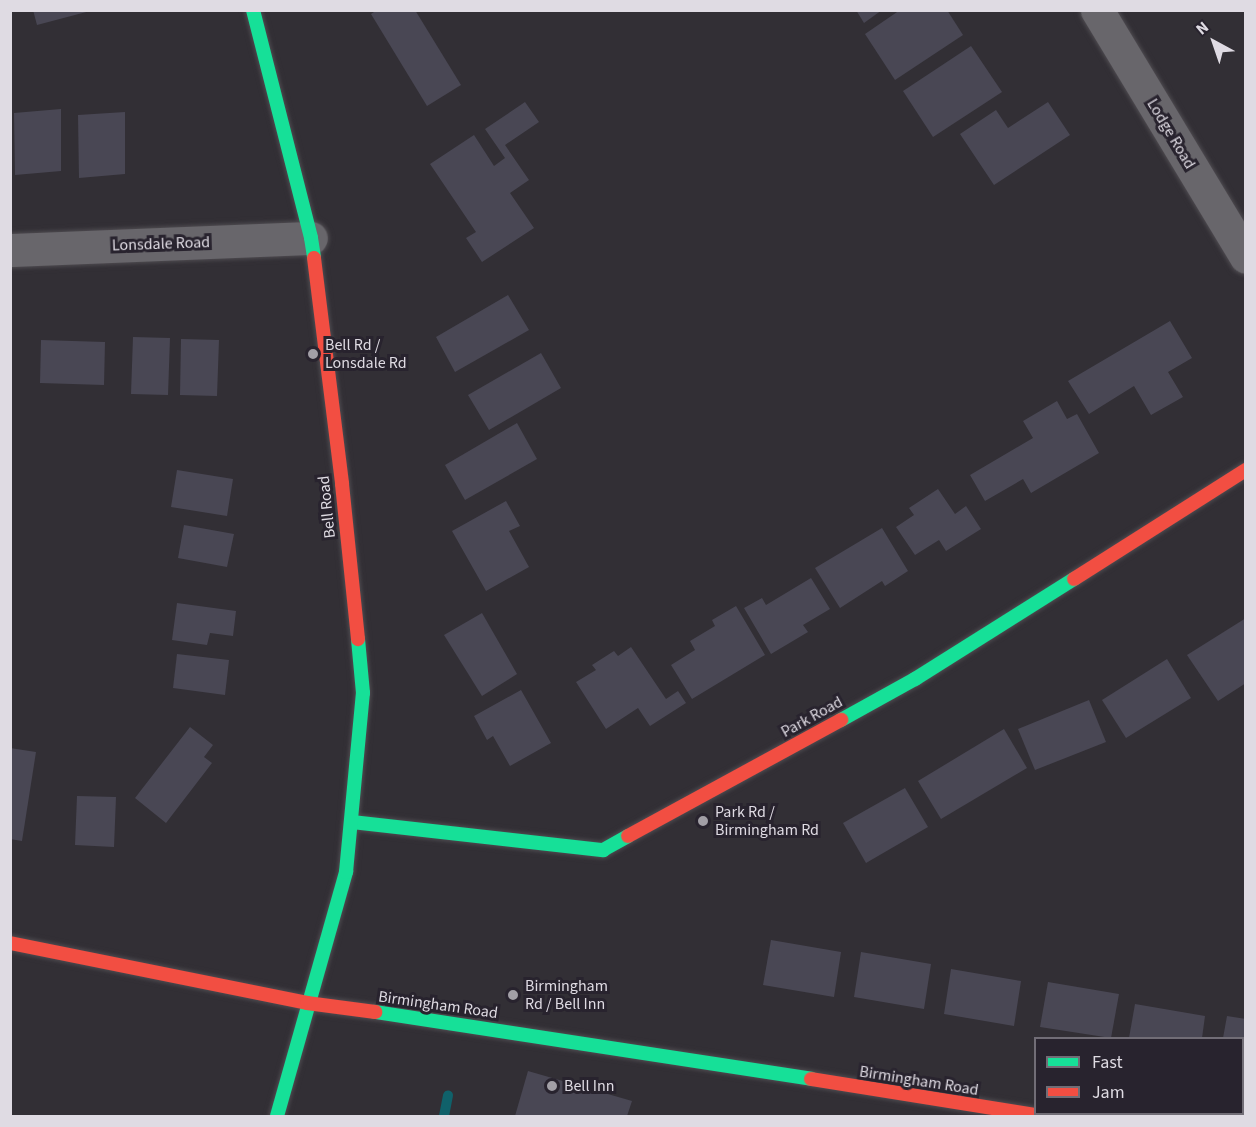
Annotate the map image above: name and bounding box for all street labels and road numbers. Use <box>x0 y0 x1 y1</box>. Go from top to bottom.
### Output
street label: Lodge Road <box>1143 95 1199 173</box>
street label: Lonsdale Road <box>112 233 210 255</box>
street label: Bell Road <box>314 475 340 539</box>
street label: Park Road <box>778 692 846 742</box>
street label: Birmingham Road <box>377 987 499 1023</box>
street label: Birmingham Road <box>858 1062 980 1100</box>

